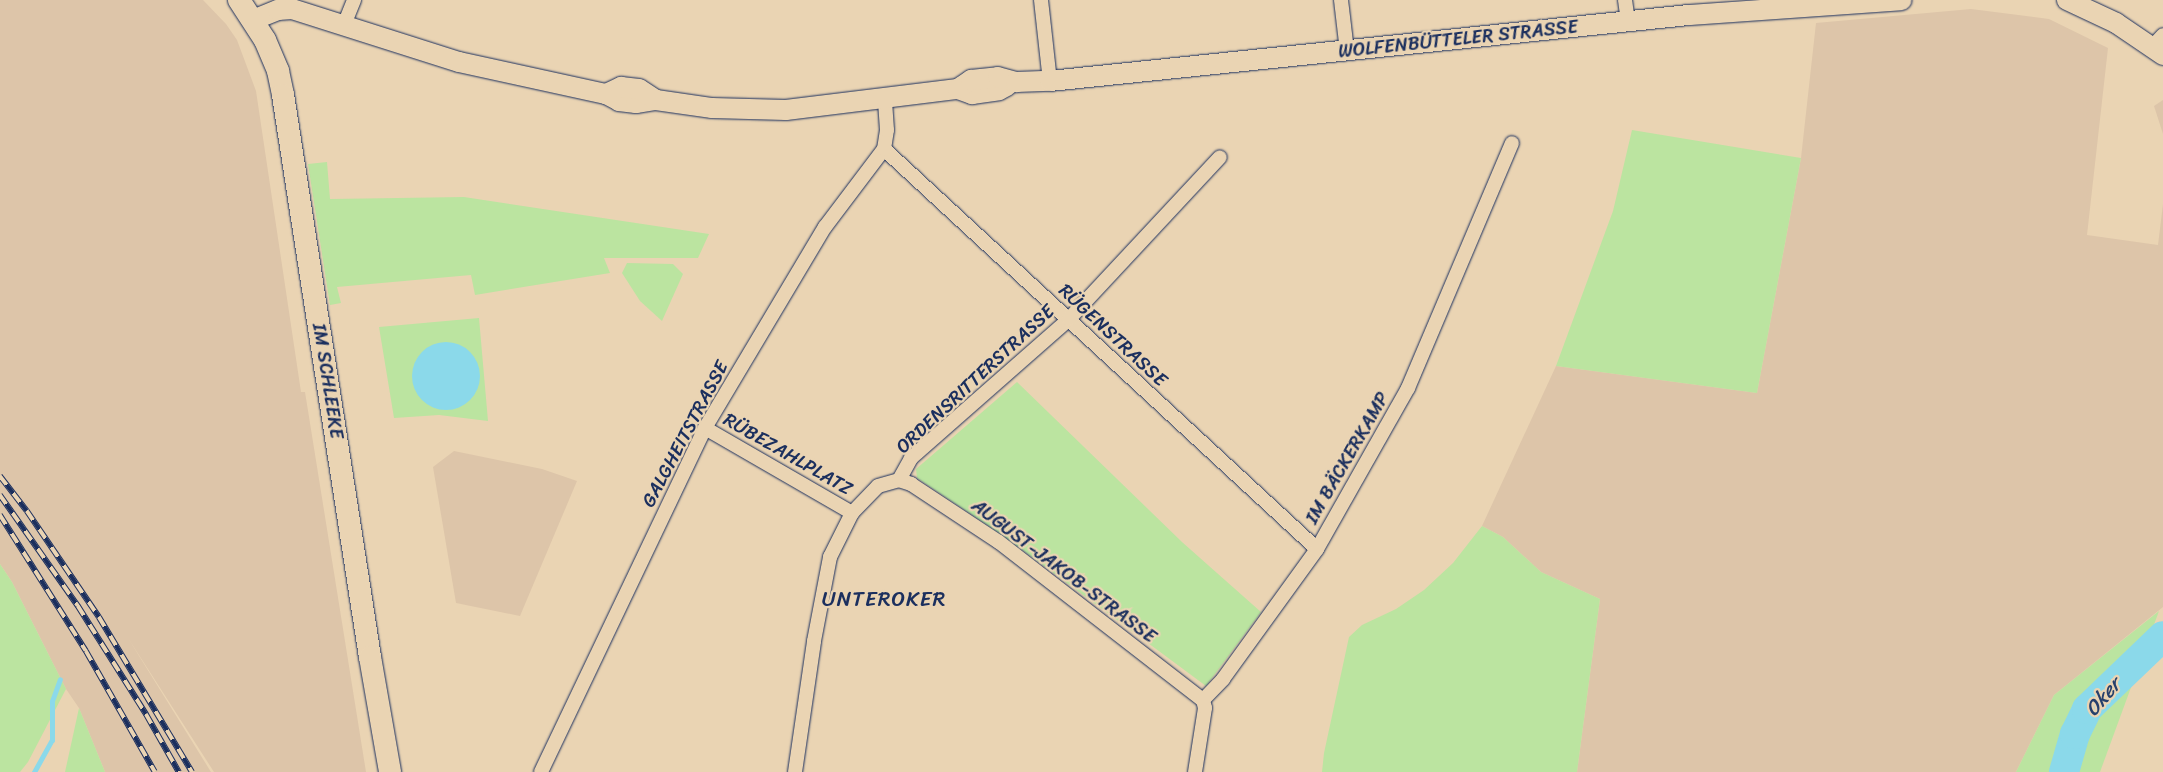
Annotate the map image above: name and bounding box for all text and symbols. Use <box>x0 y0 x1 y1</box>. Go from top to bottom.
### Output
street label: WOLFENBÜTTELER STRASSE <box>1337 15 1579 63</box>
street label: RÜGENSTRASSE <box>1054 279 1172 391</box>
street label: ORDENSRITTERSTRASSE <box>891 300 1059 458</box>
street label: IM SCHLEEKE <box>308 321 348 441</box>
street label: GALGHEITSTRASSE <box>637 357 733 511</box>
street label: IM BÄCKERKAMP <box>1300 388 1394 528</box>
street label: RÜBEZAHLPLATZ <box>719 408 857 500</box>
street label: AUGUST-JAKOB-STRASSE <box>967 494 1161 648</box>
district label: UNTEROKER <box>821 586 947 612</box>
water label: Oker <box>2080 673 2126 721</box>

